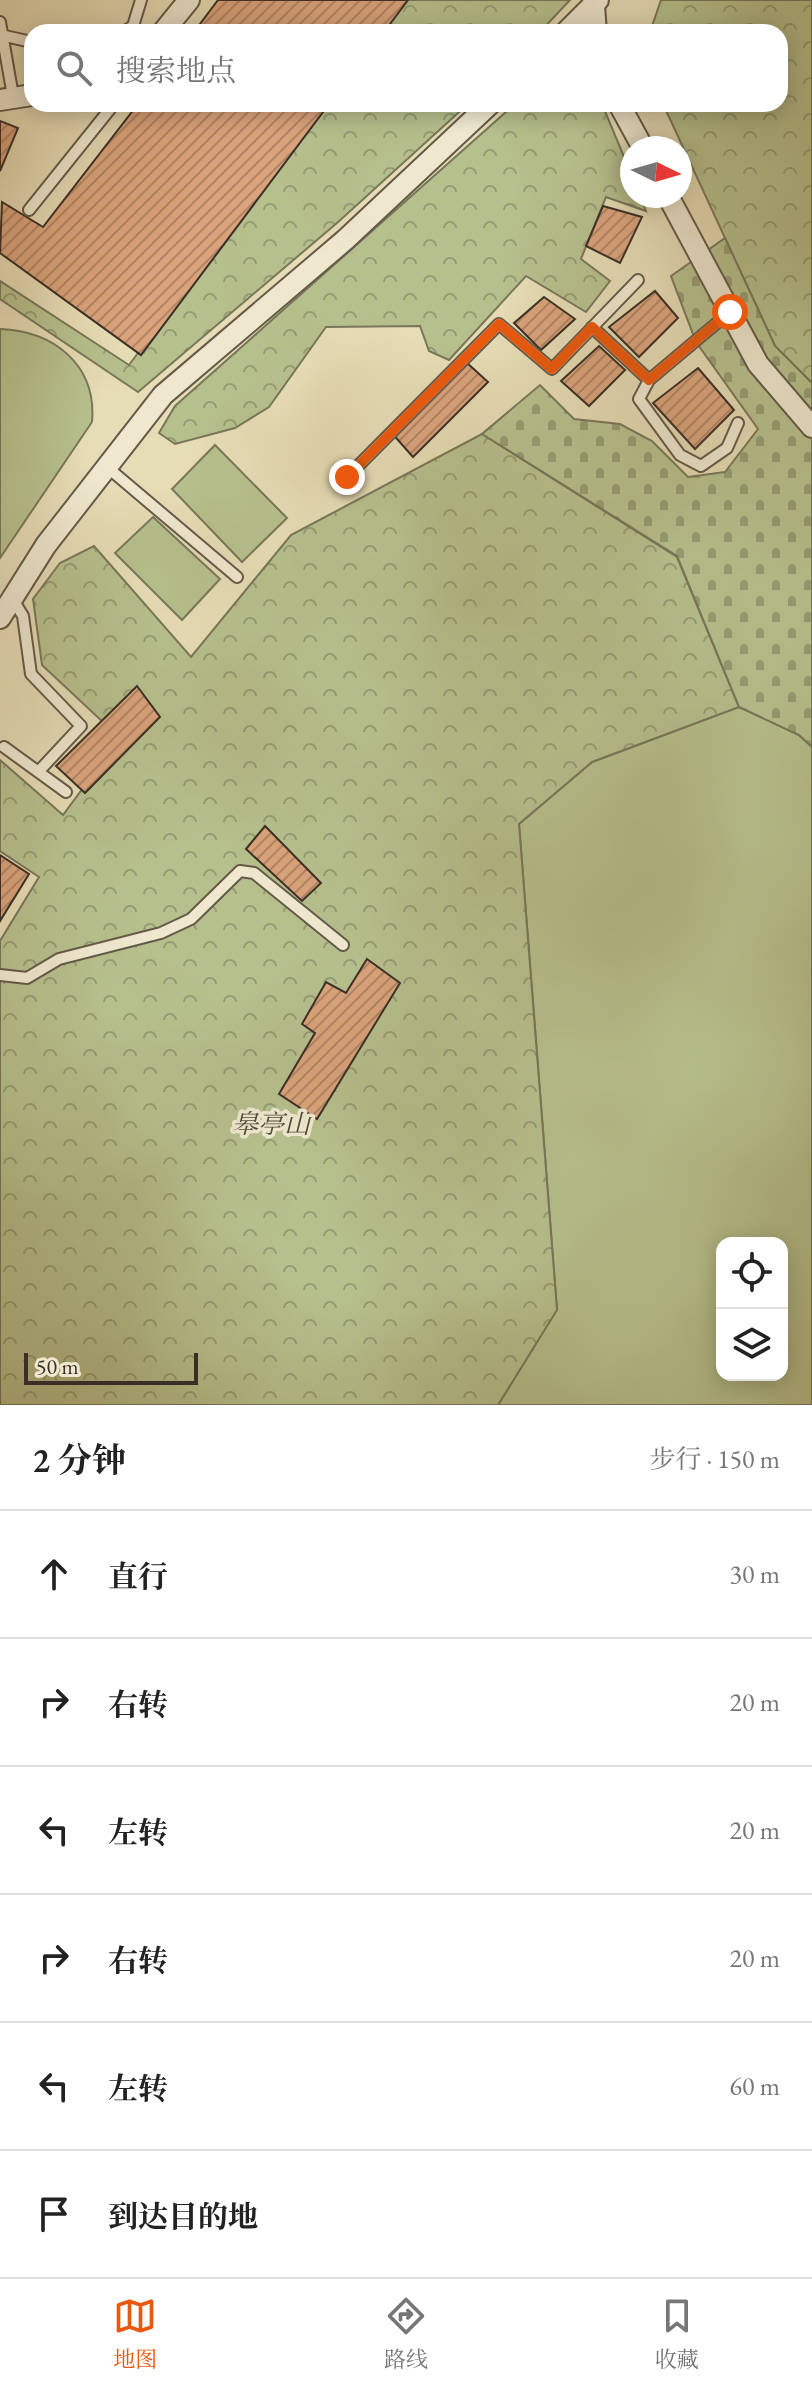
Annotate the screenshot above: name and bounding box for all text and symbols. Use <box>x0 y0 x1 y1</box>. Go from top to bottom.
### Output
search box <box>24 24 788 112</box>
icon: search <box>52 46 96 90</box>
text: 搜索地点 <box>116 51 236 90</box>
north arrow <box>620 136 692 208</box>
route start <box>712 294 748 330</box>
route end <box>329 459 365 495</box>
park label: 皋亭山 <box>232 1107 312 1141</box>
map controls <box>716 1237 788 1381</box>
button: locate <box>716 1237 788 1309</box>
button: layers <box>716 1309 788 1381</box>
scale bar <box>24 1349 198 1385</box>
text: 50 m <box>36 1352 79 1381</box>
text: 2 分钟 <box>32 1438 126 1482</box>
text: 步行 · 150 m <box>650 1442 780 1476</box>
icon: ahead <box>32 1552 76 1596</box>
text: 直行 <box>108 1557 168 1596</box>
text: 30 m <box>730 1557 780 1591</box>
icon: right <box>32 1680 76 1724</box>
text: 右转 <box>108 1685 168 1724</box>
text: 20 m <box>730 1685 780 1719</box>
icon: left <box>32 1808 76 1852</box>
text: 左转 <box>108 1813 168 1852</box>
text: 20 m <box>730 1813 780 1847</box>
icon: right <box>32 1936 76 1980</box>
text: 右转 <box>108 1941 168 1980</box>
text: 20 m <box>730 1941 780 1975</box>
icon: left <box>32 2064 76 2108</box>
text: 左转 <box>108 2069 168 2108</box>
text: 60 m <box>730 2069 780 2103</box>
icon: arrive <box>32 2192 76 2236</box>
text: 到达目的地 <box>108 2197 258 2236</box>
tab: 地图 <box>113 2294 157 2374</box>
tab: 路线 <box>384 2294 428 2374</box>
tab: 收藏 <box>655 2294 699 2374</box>

